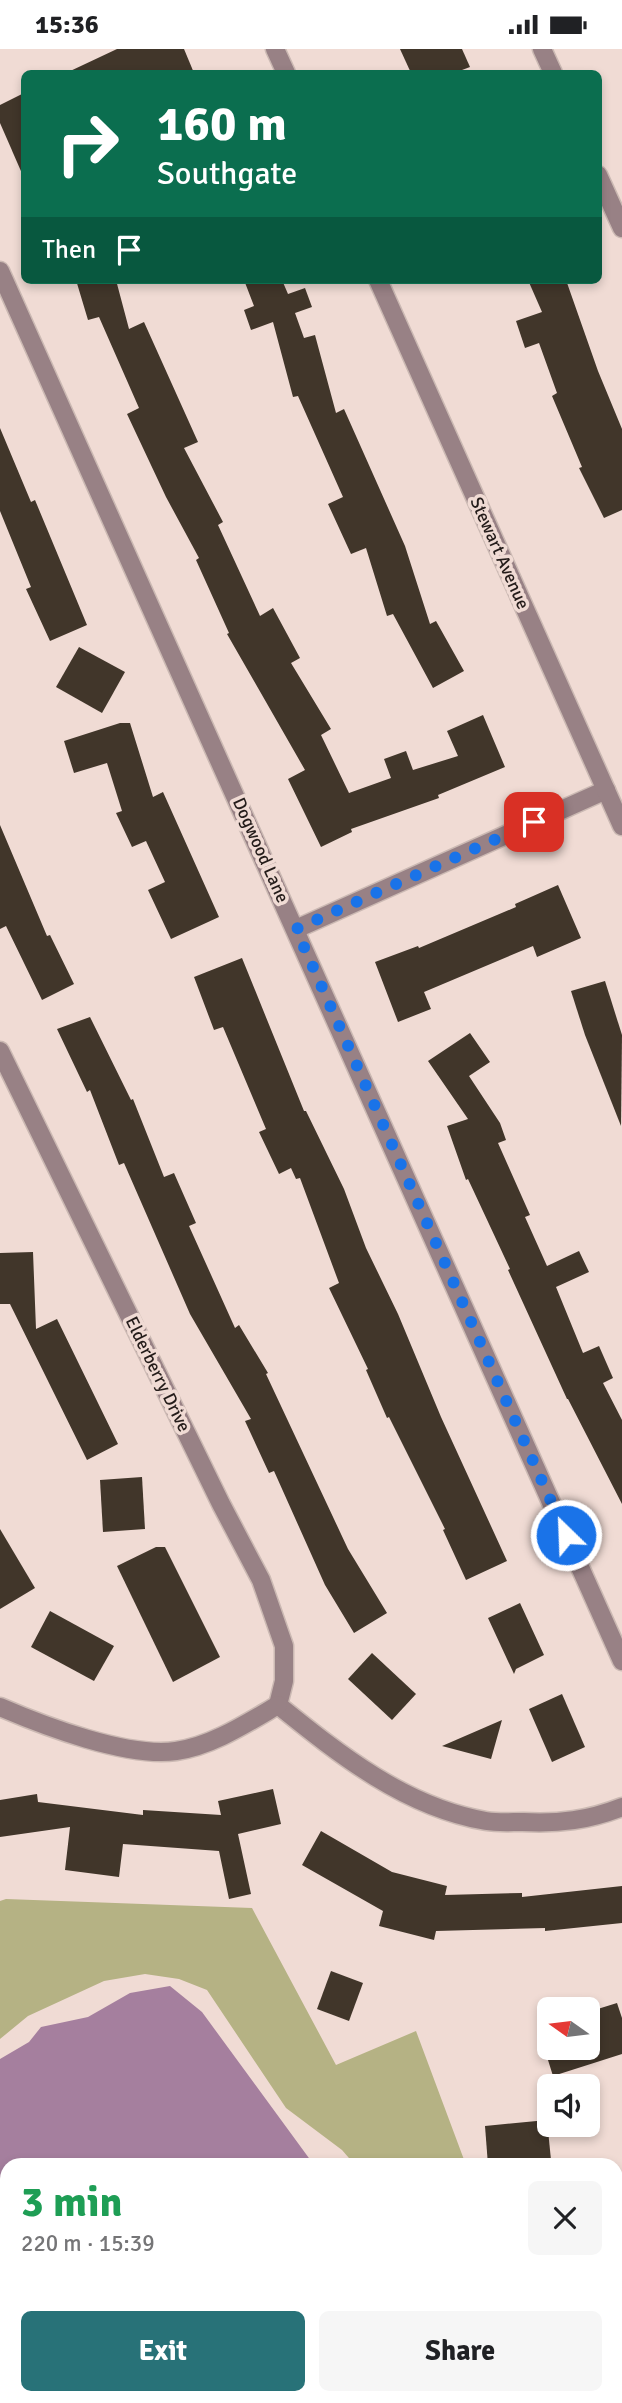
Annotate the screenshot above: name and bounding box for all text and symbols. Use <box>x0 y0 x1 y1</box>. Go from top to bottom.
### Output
text: 15:36 <box>35 9 99 41</box>
text: 160 m <box>157 94 287 154</box>
icon: right <box>42 98 133 189</box>
text: Southgate <box>157 154 297 193</box>
icon: arrive <box>110 231 148 269</box>
text: Then <box>42 234 96 266</box>
street label: Stewart Avenue <box>465 494 535 612</box>
pin <box>504 792 564 852</box>
street label: Dogwood Lane <box>228 794 294 906</box>
icon: arrive <box>515 803 553 841</box>
street label: Elderberry Drive <box>121 1313 195 1435</box>
position arrow <box>529 1498 603 1572</box>
north arrow <box>537 1997 600 2060</box>
map controls <box>537 1997 600 2137</box>
button: sound <box>537 2074 600 2137</box>
text: 3 min <box>21 2177 122 2228</box>
button: close <box>528 2181 602 2255</box>
text: 220 m · 15:39 <box>21 2229 155 2258</box>
button: Exit <box>21 2311 305 2391</box>
button: Share <box>319 2311 602 2391</box>

